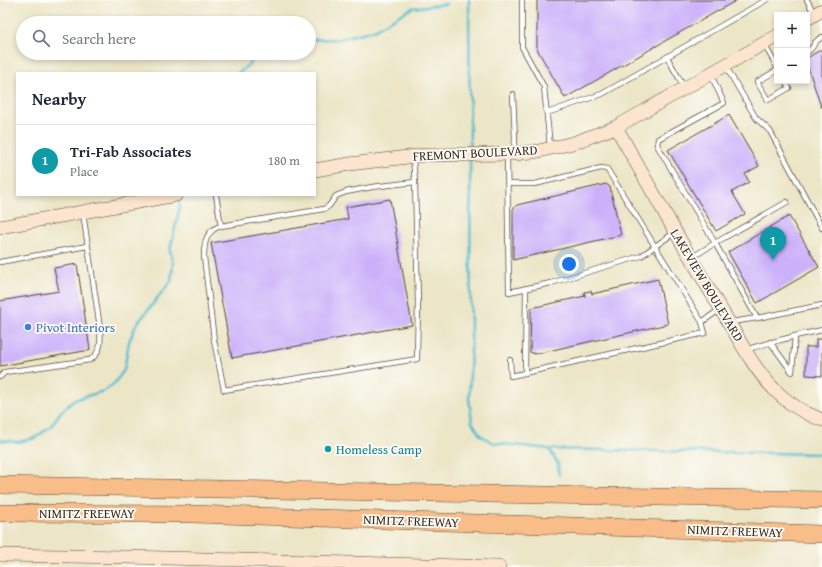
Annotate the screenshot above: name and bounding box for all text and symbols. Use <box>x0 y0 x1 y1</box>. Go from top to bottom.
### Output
map controls <box>774 12 810 84</box>
button: + <box>774 12 810 48</box>
search box <box>16 16 316 60</box>
icon: search <box>30 27 52 49</box>
text: Search here <box>62 28 136 49</box>
button: − <box>774 48 810 84</box>
text: Nearby <box>32 86 86 111</box>
street label: FREMONT BOULEVARD <box>412 140 538 166</box>
text: Tri-Fab Associates <box>70 141 191 162</box>
text: 1 <box>42 151 48 170</box>
text: 180 m <box>268 151 300 170</box>
text: Place <box>70 162 99 181</box>
street label: LAKEVIEW BOULEVARD <box>666 225 748 345</box>
pin: 1 <box>760 227 786 260</box>
your location <box>559 254 579 274</box>
place label: Pivot Interiors <box>36 318 115 337</box>
marker: Pivot Interiors <box>23 322 33 332</box>
place label: Homeless Camp <box>336 440 422 459</box>
marker: Homeless Camp <box>323 444 333 454</box>
street label: NIMITZ FREEWAY <box>39 504 135 523</box>
street label: NIMITZ FREEWAY <box>363 510 459 532</box>
street label: NIMITZ FREEWAY <box>687 520 783 542</box>

